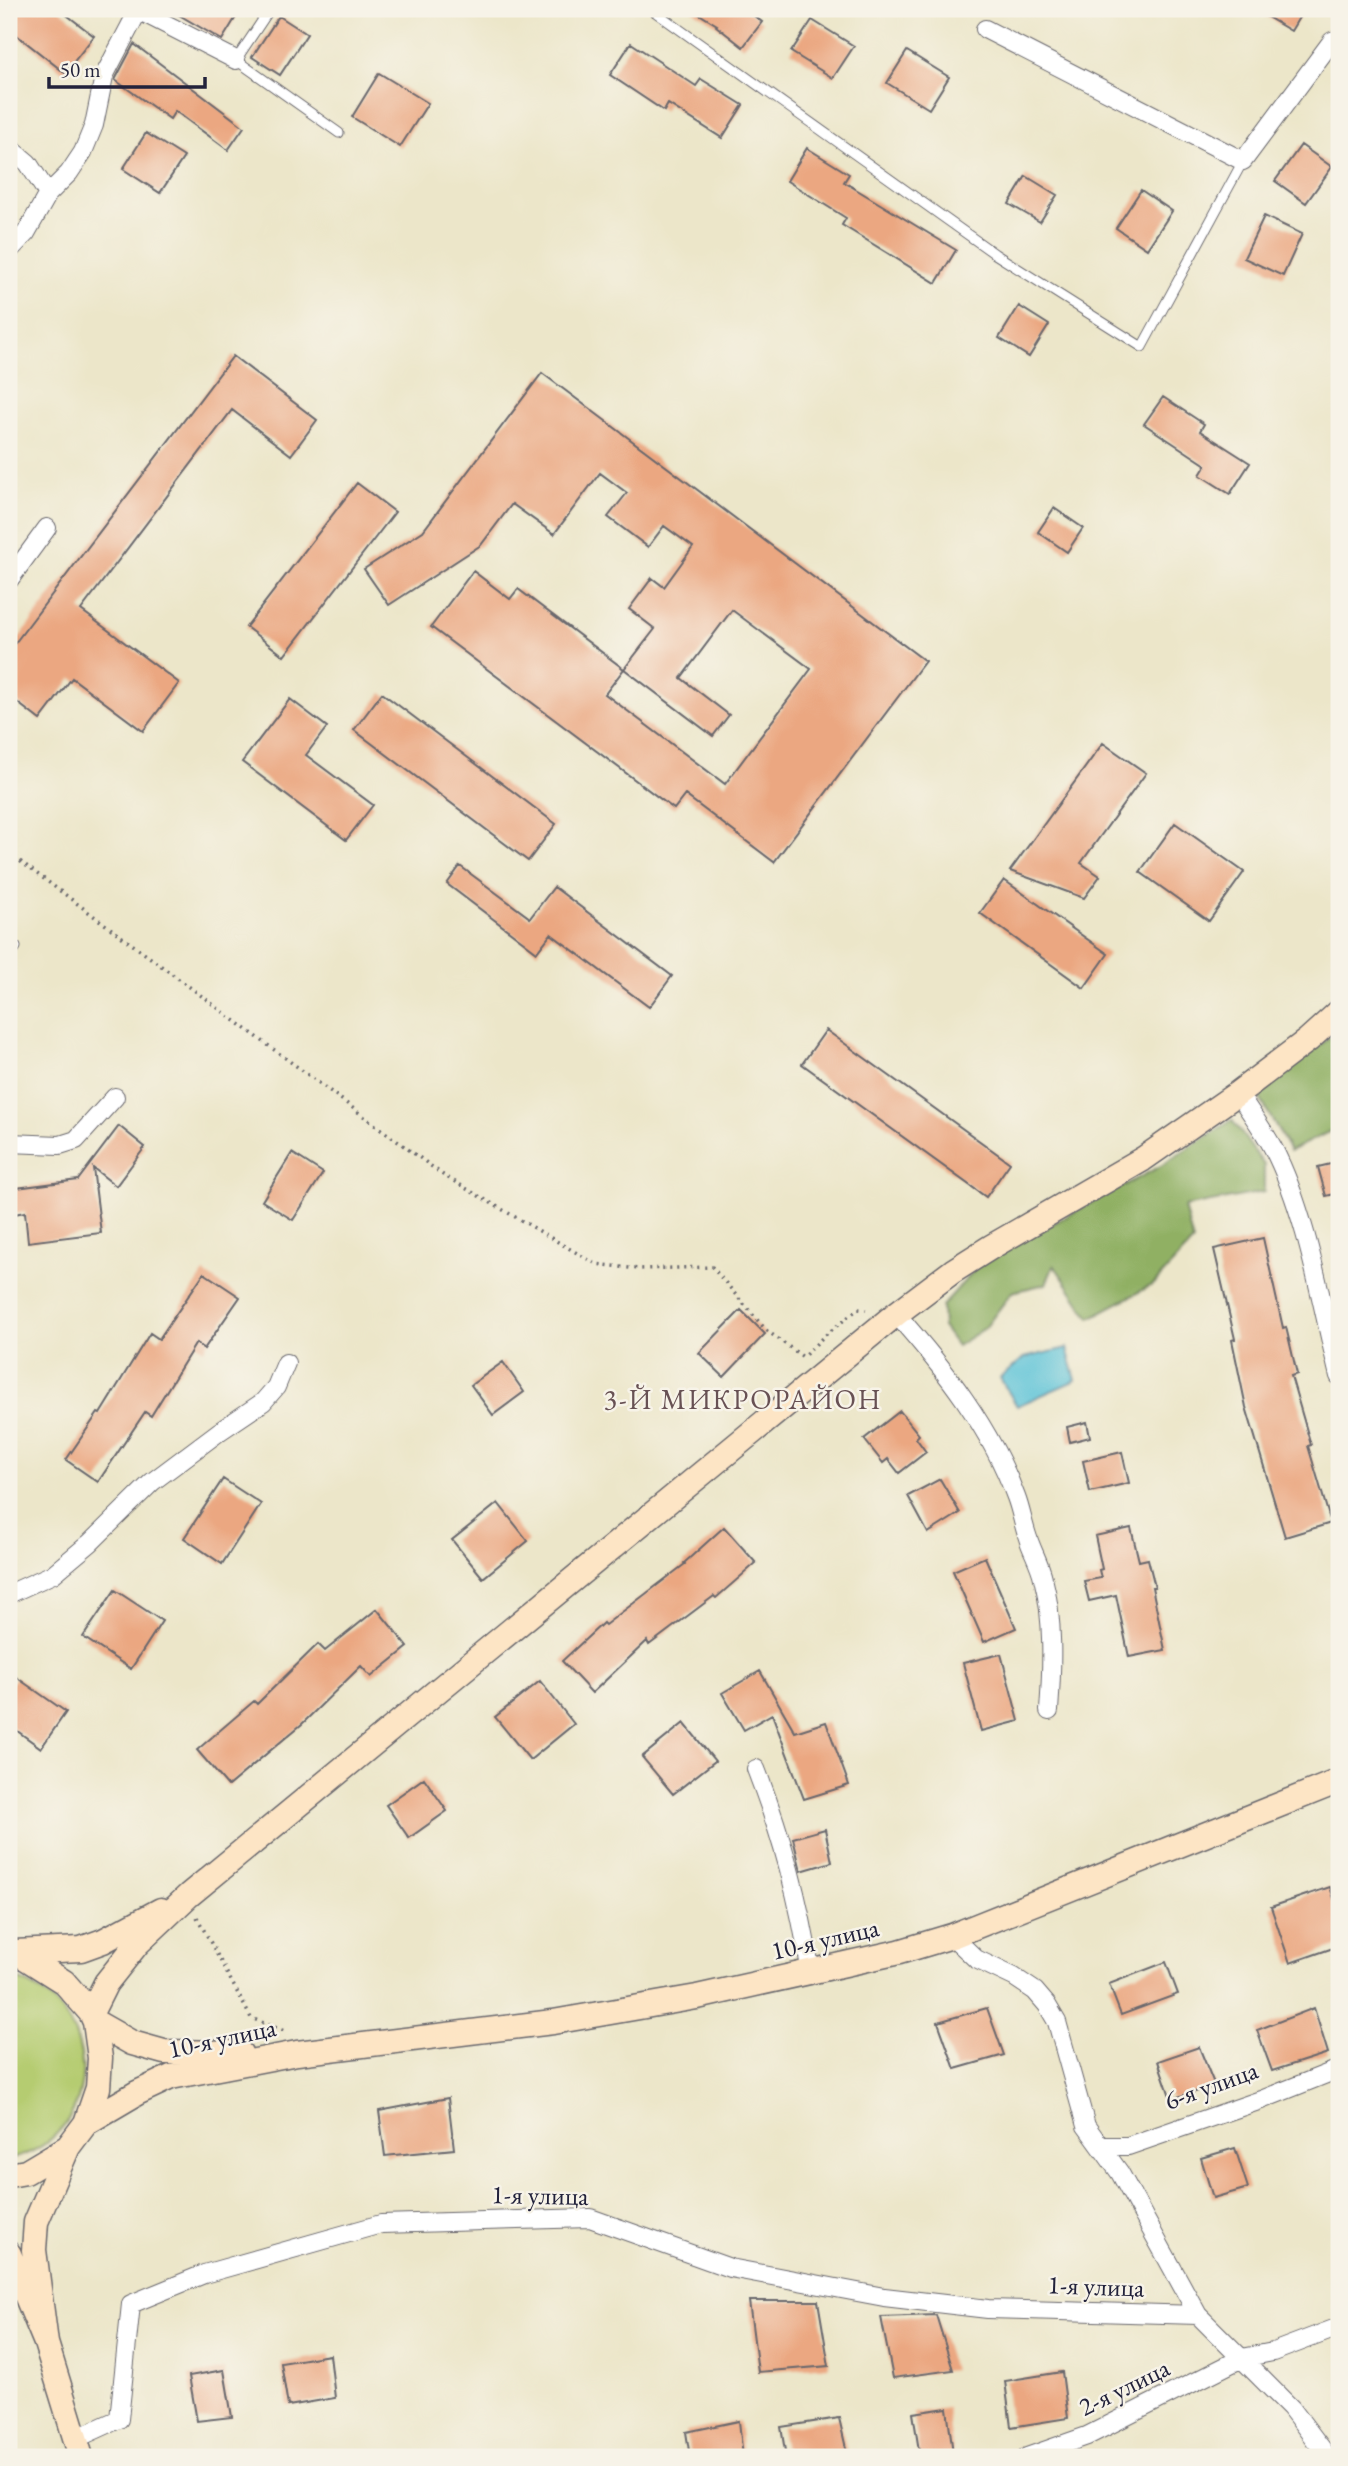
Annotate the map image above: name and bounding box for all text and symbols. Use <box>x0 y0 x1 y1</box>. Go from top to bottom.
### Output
scale bar <box>49 46 205 90</box>
text: 50 m <box>60 56 101 83</box>
district label: 3-Й МИКРОРАЙОН <box>603 1381 883 1417</box>
street label: 10-я улица <box>768 1910 883 1968</box>
street label: 10-я улица <box>165 2010 280 2066</box>
street label: 6-я улица <box>1160 2052 1263 2118</box>
street label: 1-я улица <box>491 2177 589 2213</box>
street label: 1-я улица <box>1047 2267 1146 2305</box>
street label: 2-я улица <box>1073 2350 1176 2424</box>

